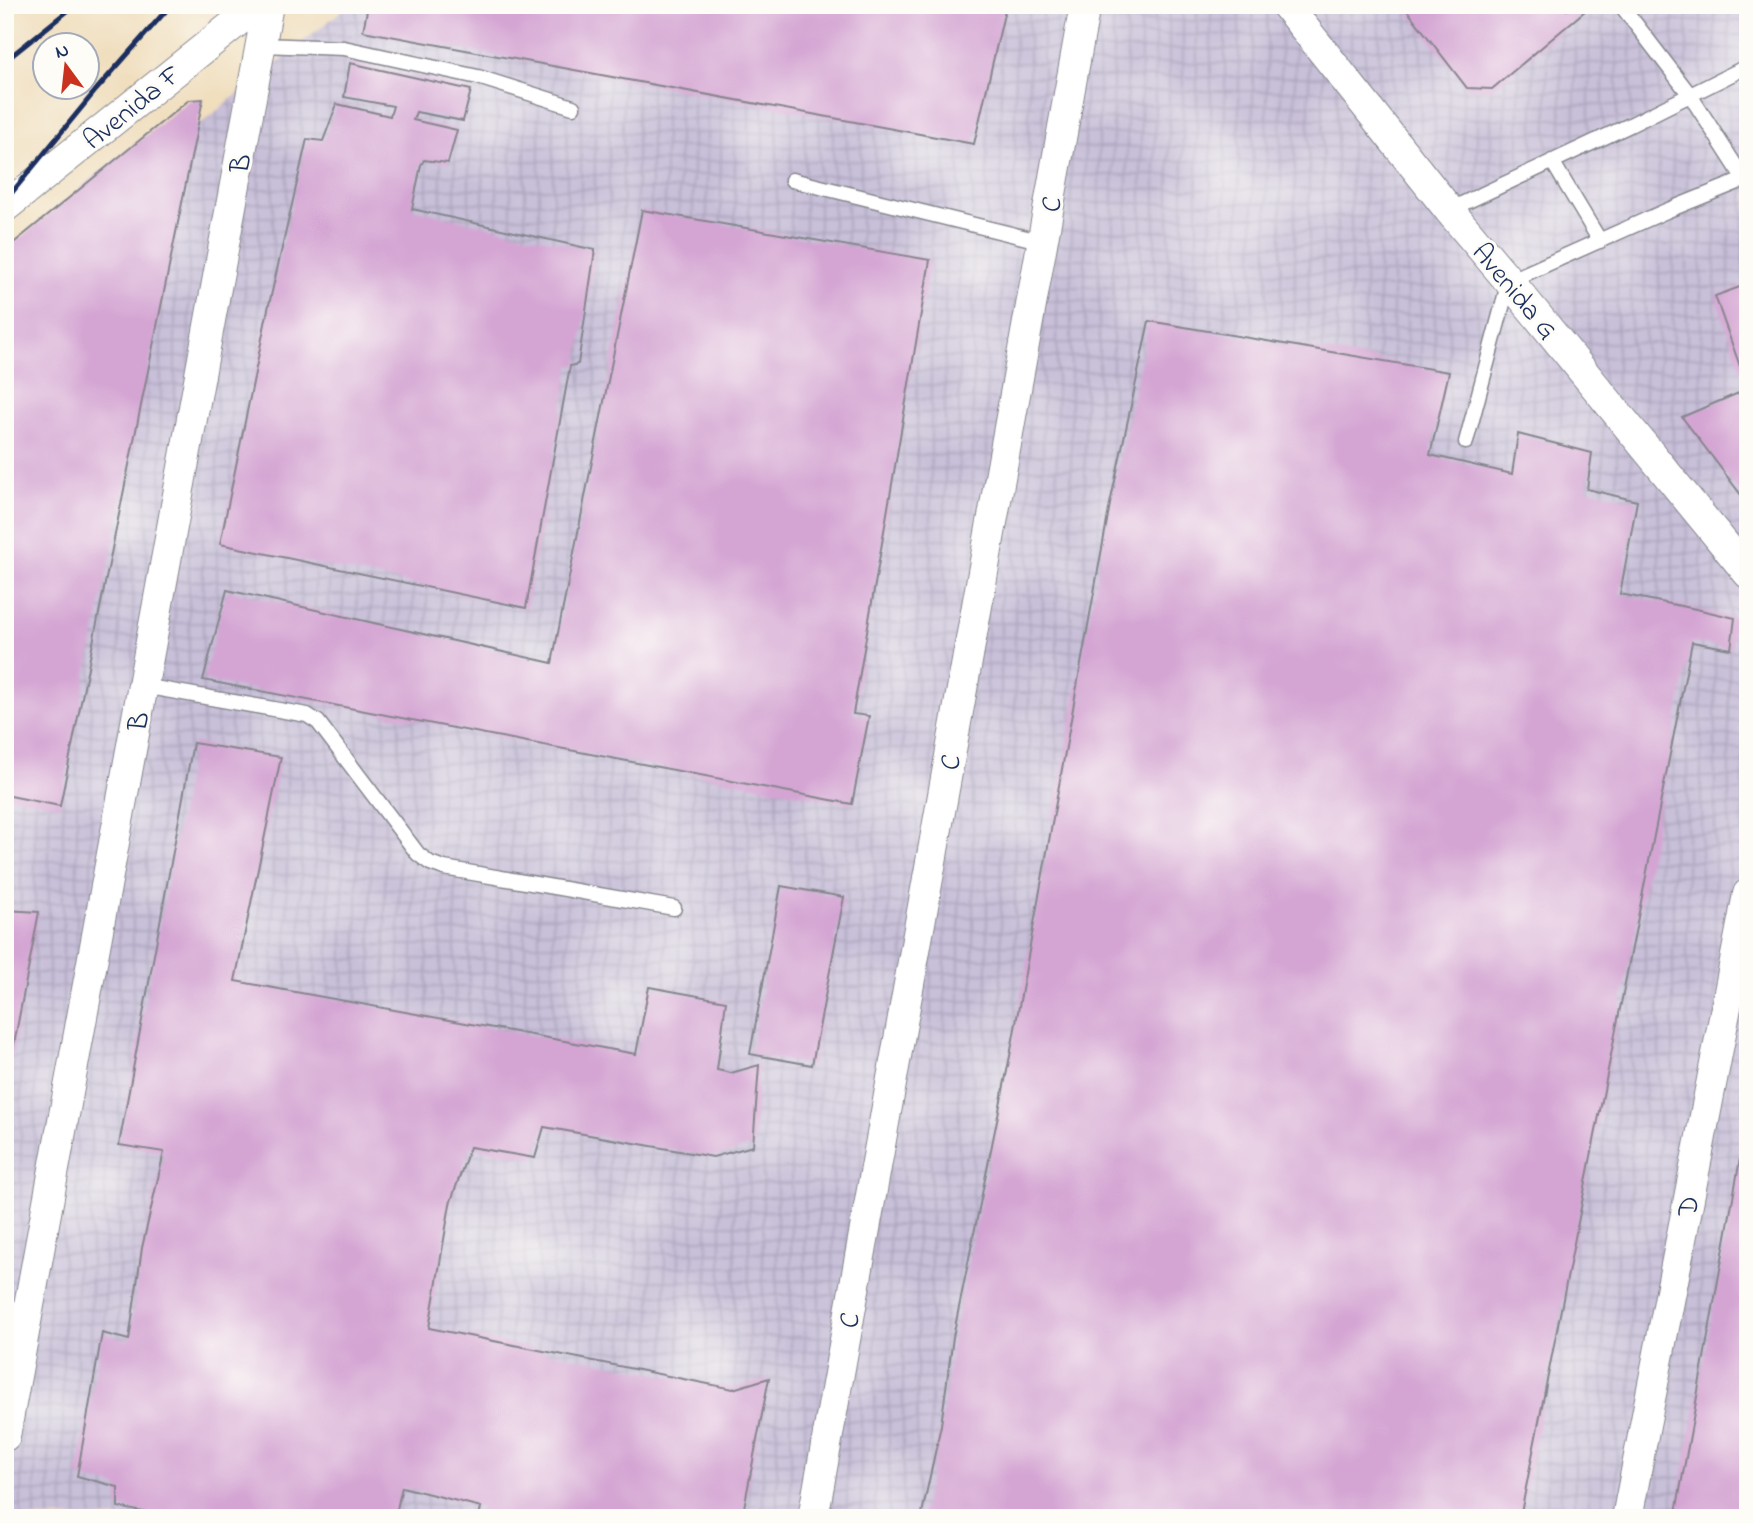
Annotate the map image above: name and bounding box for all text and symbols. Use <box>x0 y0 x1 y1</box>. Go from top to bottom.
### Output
north arrow <box>32 32 102 102</box>
text: N <box>53 37 72 67</box>
street label: Avenida F <box>75 56 191 161</box>
street label: B <box>220 151 264 177</box>
street label: C <box>1032 193 1075 216</box>
street label: Avenida G <box>1460 235 1566 350</box>
street label: B <box>118 709 162 735</box>
street label: C <box>931 751 974 774</box>
street label: D <box>1668 1193 1713 1222</box>
street label: C <box>830 1309 873 1332</box>

